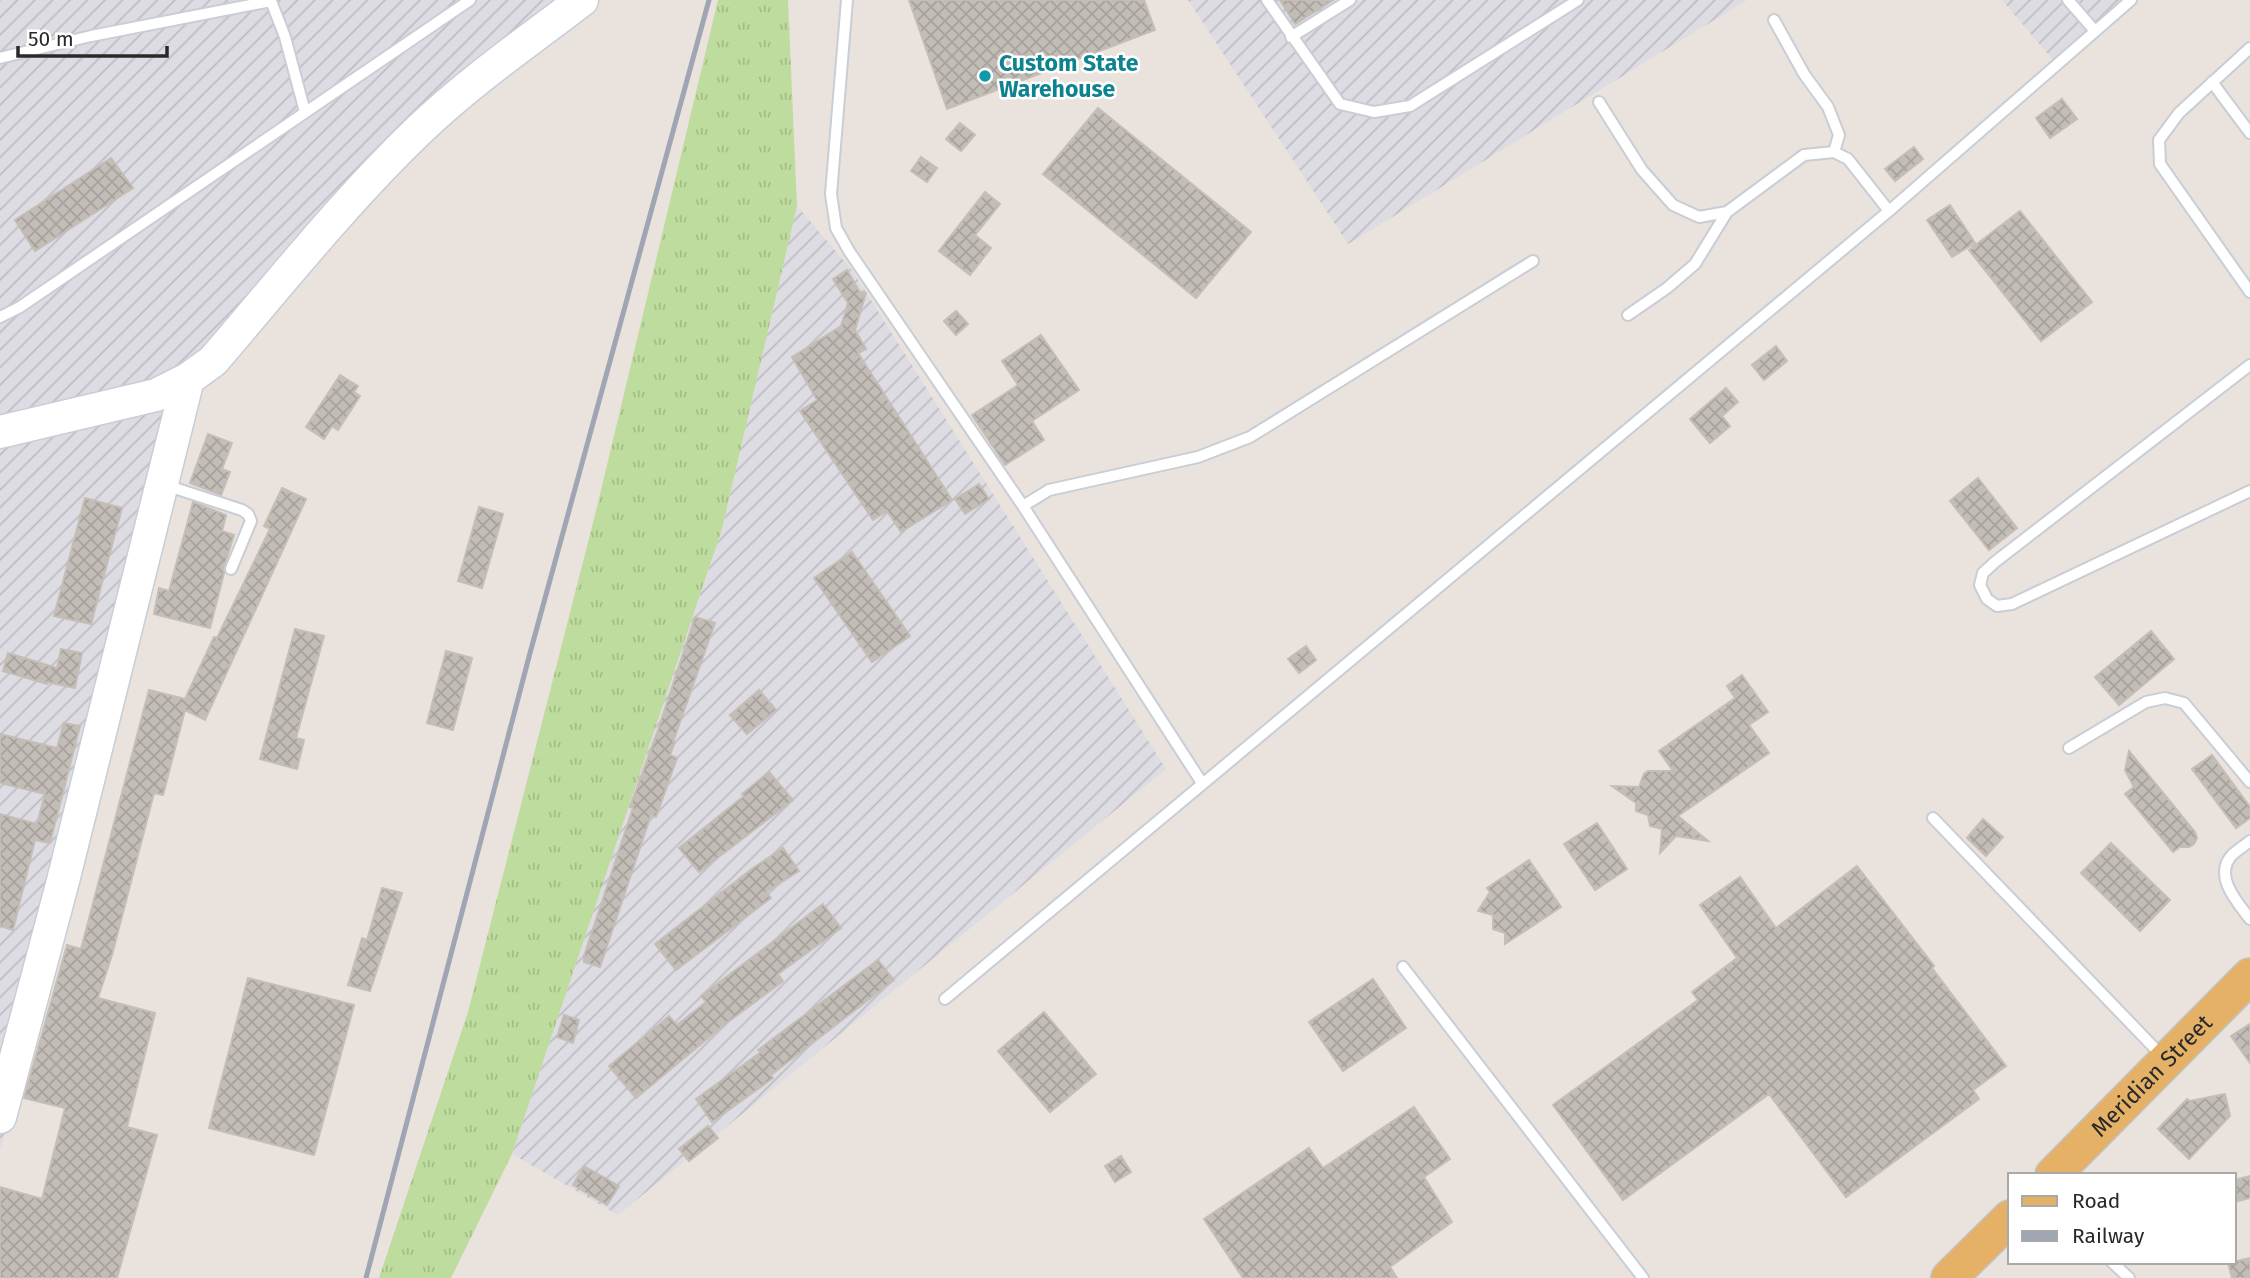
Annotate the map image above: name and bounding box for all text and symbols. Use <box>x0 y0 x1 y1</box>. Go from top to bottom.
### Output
scale bar <box>18 14 166 58</box>
text: 50 m <box>28 26 74 52</box>
place label: Custom State Warehouse <box>999 49 1139 103</box>
marker: Custom State Warehouse <box>977 68 993 84</box>
street label: Meridian Street <box>2085 1008 2218 1142</box>
legend <box>2008 1173 2236 1264</box>
text: Road <box>2072 1188 2120 1214</box>
text: Railway <box>2072 1223 2145 1249</box>

